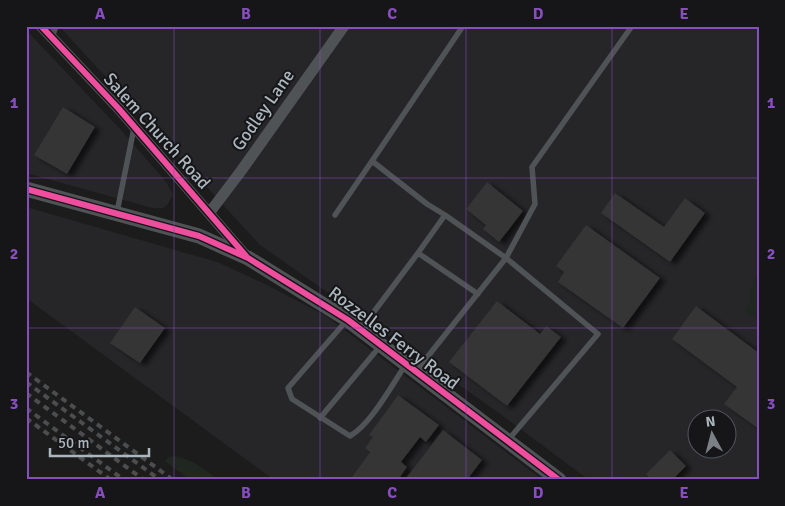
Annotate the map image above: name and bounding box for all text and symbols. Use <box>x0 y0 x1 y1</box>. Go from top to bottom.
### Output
text: A <box>95 4 106 24</box>
text: B <box>241 4 251 24</box>
text: C <box>387 4 397 24</box>
text: D <box>533 4 544 24</box>
text: E <box>679 4 689 24</box>
street label: Godley Lane <box>227 65 299 155</box>
street label: Salem Church Road <box>99 68 215 194</box>
text: 1 <box>10 93 19 113</box>
text: 1 <box>767 93 776 113</box>
text: 2 <box>10 244 18 264</box>
text: 2 <box>767 244 775 264</box>
street label: Rozzelles Ferry Road <box>324 282 464 394</box>
text: 3 <box>10 394 18 414</box>
text: 3 <box>767 394 775 414</box>
north arrow <box>688 408 738 458</box>
text: N <box>705 413 716 431</box>
scale bar <box>50 426 149 458</box>
text: 50 m <box>58 434 89 452</box>
text: A <box>95 483 106 503</box>
text: B <box>241 483 251 503</box>
text: C <box>387 483 397 503</box>
text: D <box>533 483 544 503</box>
text: E <box>679 483 689 503</box>

